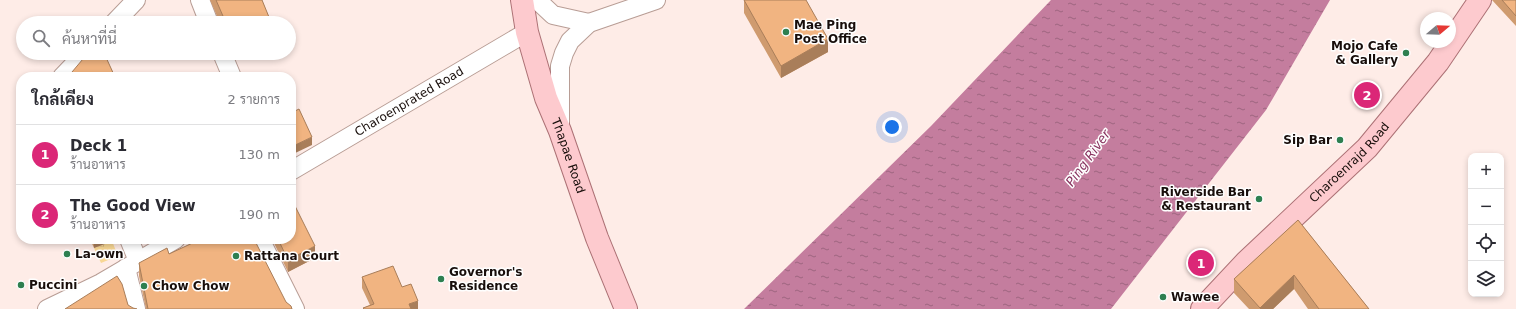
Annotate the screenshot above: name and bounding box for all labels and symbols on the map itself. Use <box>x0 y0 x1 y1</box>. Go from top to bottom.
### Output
north arrow <box>1420 12 1456 48</box>
place label: Mae Ping Post Office <box>794 18 867 46</box>
marker: Mae Ping Post Office <box>781 27 791 37</box>
place label: Mojo Cafe & Gallery <box>1331 39 1398 67</box>
marker: Mojo Cafe & Gallery <box>1401 48 1411 58</box>
street label: Charoenprated Road <box>352 64 466 139</box>
pin: 2 <box>1354 80 1380 110</box>
street label: Thapae Road <box>548 115 588 195</box>
your location <box>882 117 902 137</box>
street label: Charoenrajd Road <box>1307 119 1392 206</box>
water label: Ping River <box>1063 126 1114 189</box>
place label: Sip Bar <box>1283 133 1332 147</box>
marker: Sip Bar <box>1335 135 1345 145</box>
place label: Riverside Bar & Restaurant <box>1160 185 1251 213</box>
marker: Riverside Bar & Restaurant <box>1254 194 1264 204</box>
place label: La-own <box>75 247 124 261</box>
pin: 1 <box>1188 248 1214 278</box>
marker: La-own <box>62 249 72 259</box>
place label: Rattana Court <box>244 249 339 263</box>
marker: Rattana Court <box>231 251 241 261</box>
place label: Governor's Residence <box>449 265 523 293</box>
marker: Governor's Residence <box>436 274 446 284</box>
place label: Puccini <box>29 278 77 292</box>
place label: Chow Chow <box>152 279 230 293</box>
marker: Puccini <box>16 280 26 290</box>
marker: Chow Chow <box>139 281 149 291</box>
place label: Wawee <box>1171 290 1219 304</box>
marker: Wawee <box>1158 292 1168 302</box>

